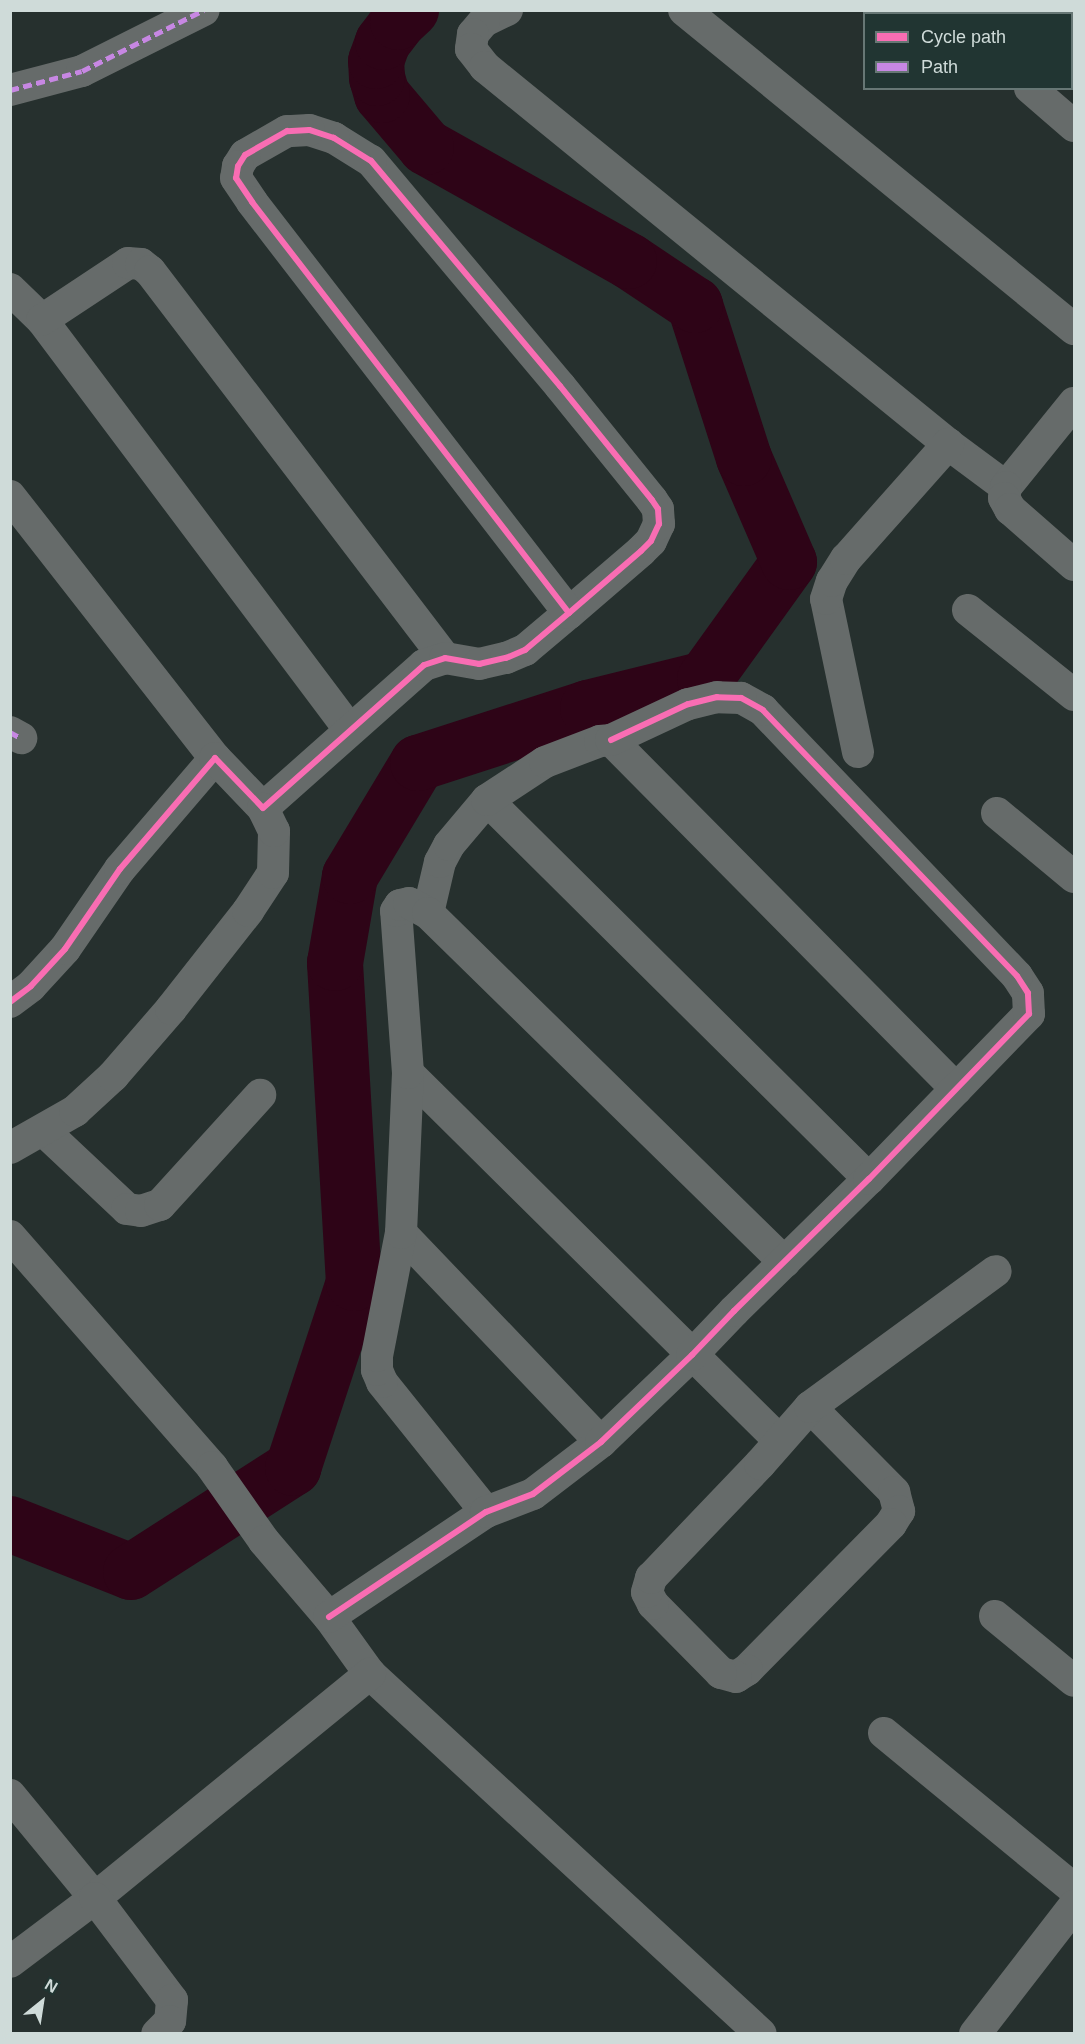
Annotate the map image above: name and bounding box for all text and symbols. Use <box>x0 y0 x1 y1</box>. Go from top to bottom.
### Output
legend <box>863 12 1073 90</box>
text: Cycle path <box>921 27 1006 47</box>
text: Path <box>921 57 958 77</box>
north arrow <box>12 1972 72 2032</box>
text: N <box>42 1976 61 1996</box>

